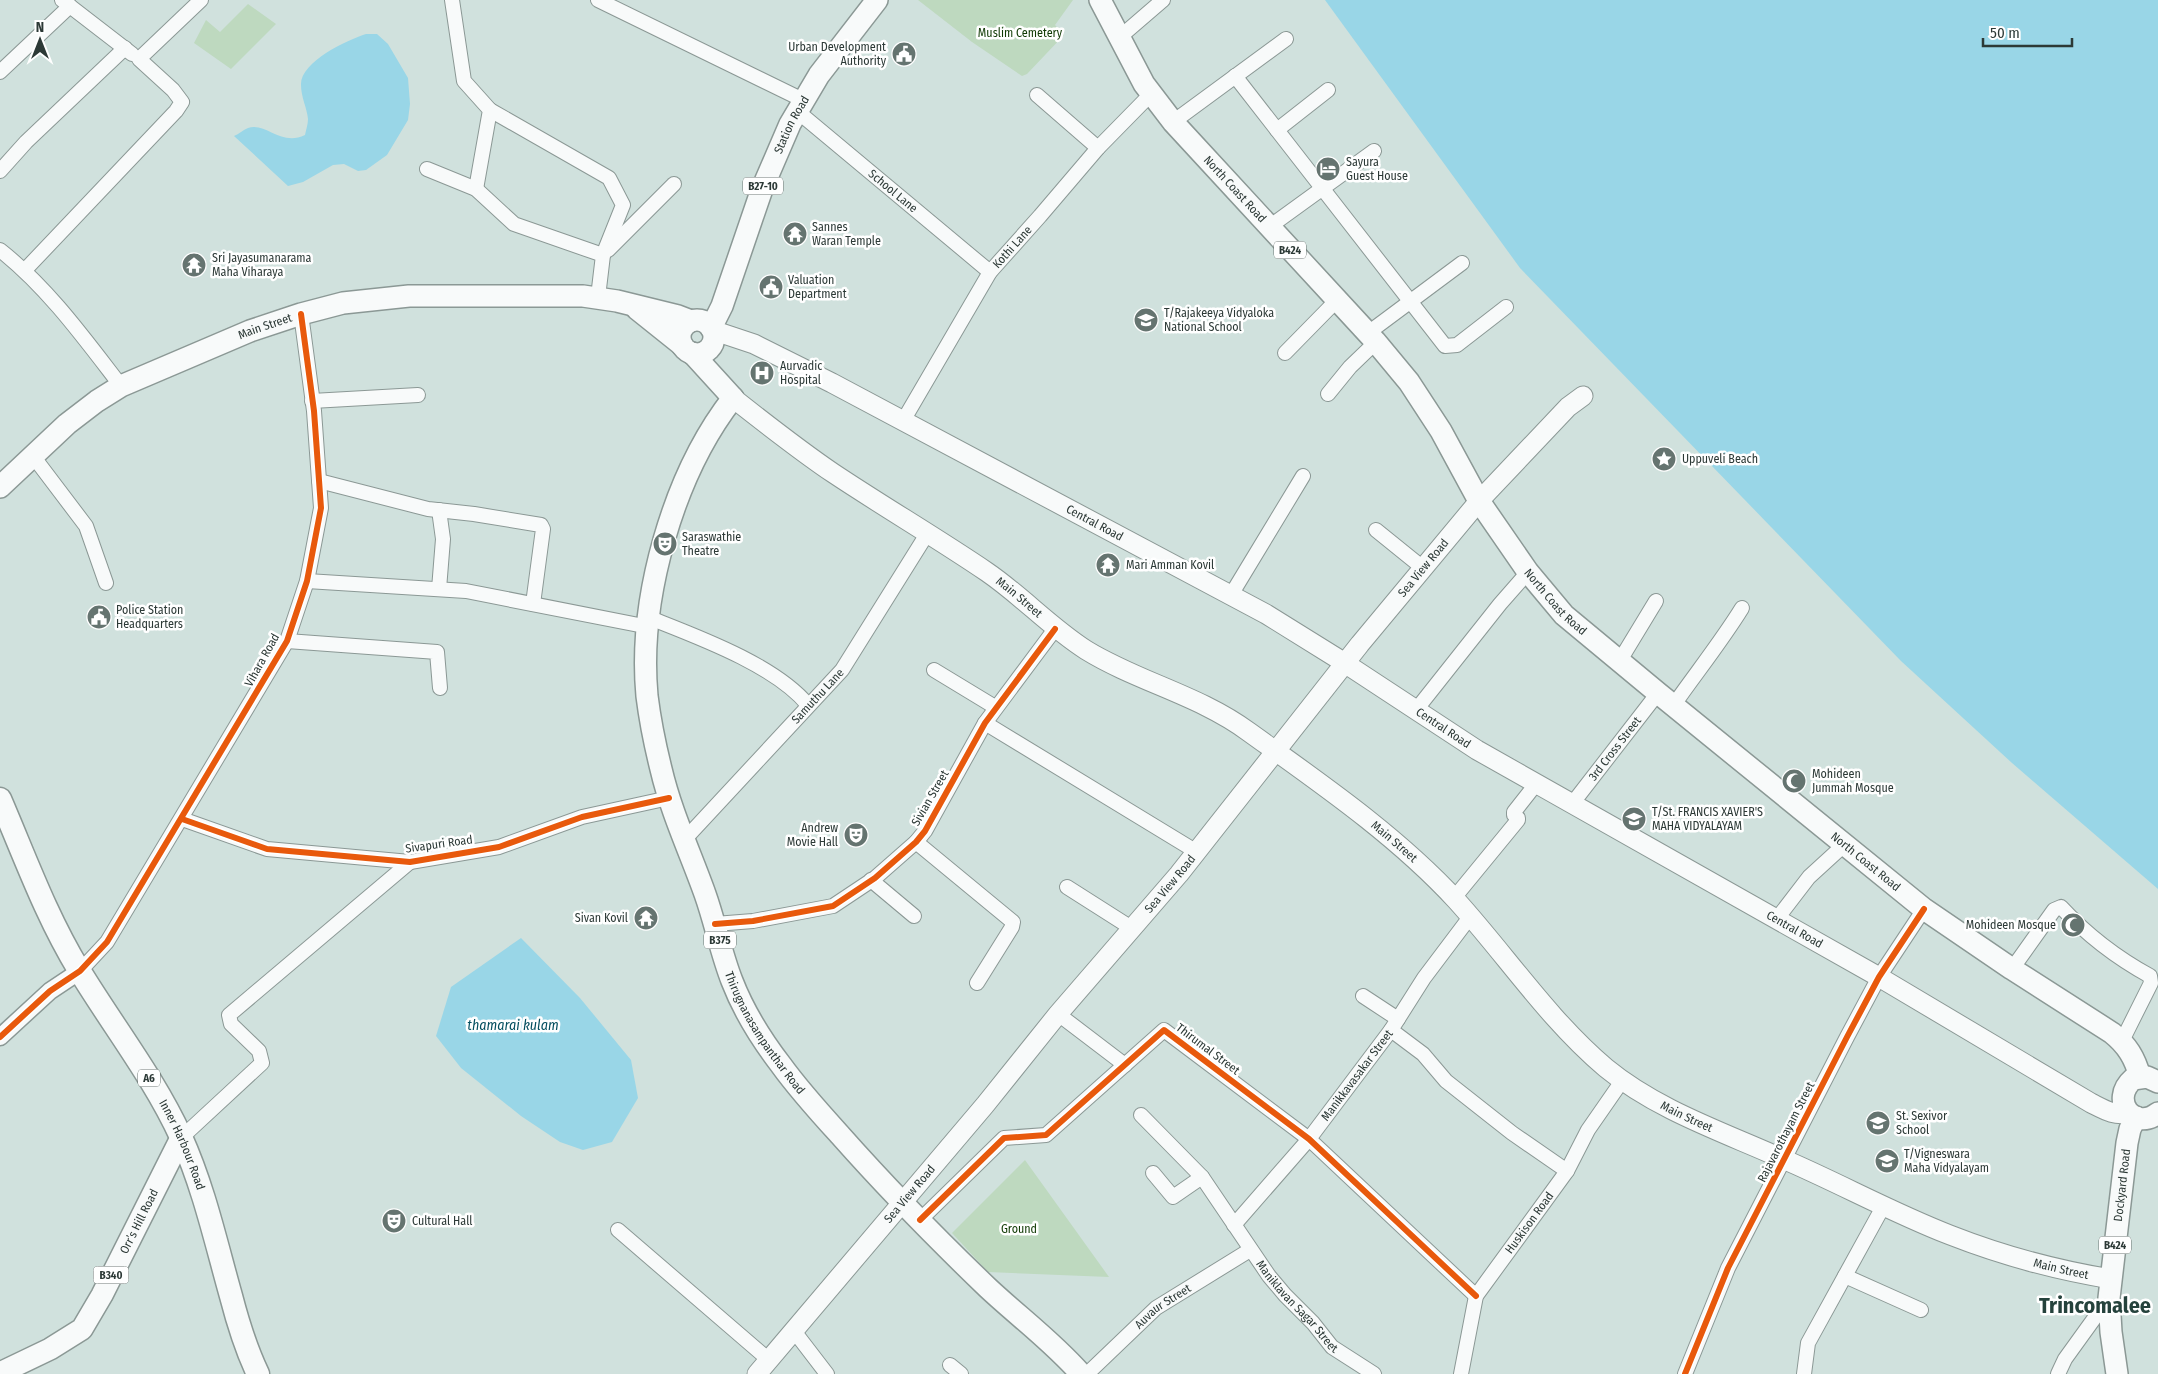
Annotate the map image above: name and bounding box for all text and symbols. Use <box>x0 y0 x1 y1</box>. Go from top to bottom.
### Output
north arrow <box>15 15 65 65</box>
scale bar <box>1983 15 2072 47</box>
text: N <box>36 19 44 36</box>
text: 50 m <box>1990 24 2020 42</box>
park label: Muslim Cemetery <box>978 26 1063 40</box>
place label: Urban Development Authority <box>788 40 887 68</box>
public building icon: Urban Development Authority <box>891 41 917 67</box>
street label: Station Road <box>771 93 812 156</box>
street label: North Coast Road <box>1201 153 1269 225</box>
place label: Sayura Guest House <box>1346 155 1408 183</box>
hotel icon: Sayura Guest House <box>1315 156 1341 182</box>
street label: School Lane <box>866 167 920 216</box>
road number: B27-10 <box>743 178 783 195</box>
place label: Sannes Waran Temple <box>812 220 881 248</box>
temple icon: Sannes Waran Temple <box>782 221 808 247</box>
street label: Kothi Lane <box>990 223 1035 271</box>
road number: B424 <box>1274 242 1306 258</box>
place label: Sri Jayasumanarama Maha Viharaya <box>212 251 312 279</box>
temple icon: Sri Jayasumanarama Maha Viharaya <box>181 252 207 278</box>
place label: Valuation Department <box>788 273 847 301</box>
public building icon: Valuation Department <box>758 274 784 300</box>
place label: T/Rajakeeya Vidyaloka National School <box>1164 306 1274 334</box>
school or university icon: T/Rajakeeya Vidyaloka National School <box>1133 307 1159 333</box>
street label: Main Street <box>236 310 294 342</box>
place label: Aurvadic Hospital <box>780 359 822 387</box>
hospital icon: Aurvadic Hospital <box>749 360 775 386</box>
place icon: Uppuveli Beach <box>1651 446 1677 472</box>
place label: Uppuveli Beach <box>1682 452 1758 466</box>
street label: Central Road <box>1064 502 1126 544</box>
place label: Saraswathie Theatre <box>682 530 741 558</box>
theatre icon: Saraswathie Theatre <box>652 531 678 557</box>
street label: Sea View Road <box>1395 536 1451 600</box>
temple icon: Mari Amman Kovil <box>1095 552 1121 578</box>
place label: Mari Amman Kovil <box>1126 558 1214 572</box>
street label: North Coast Road <box>1521 566 1590 638</box>
street label: Main Street <box>993 574 1045 621</box>
place label: Police Station Headquarters <box>116 603 183 631</box>
public building icon: Police Station Headquarters <box>86 604 112 630</box>
street label: Vihara Road <box>242 631 282 689</box>
street label: Samuthu Lane <box>789 666 847 727</box>
street label: Central Road <box>1413 705 1473 751</box>
street label: 3rd Cross Street <box>1586 714 1644 783</box>
place label: Mohideen Jummah Mosque <box>1812 767 1894 795</box>
street label: Sivian Street <box>908 768 952 828</box>
mosque icon: Mohideen Jummah Mosque <box>1781 768 1807 794</box>
place label: T/St. FRANCIS XAVIER'S MAHA VIDYALAYAM <box>1652 805 1763 833</box>
school or university icon: T/St. FRANCIS XAVIER'S MAHA VIDYALAYAM <box>1621 806 1647 832</box>
street label: Main Street <box>1368 818 1420 865</box>
place label: Andrew Movie Hall <box>787 821 838 849</box>
theatre icon: Andrew Movie Hall <box>843 822 869 848</box>
street label: North Coast Road <box>1828 829 1903 894</box>
street label: Sivapuri Road <box>405 832 473 856</box>
street label: Sea View Road <box>1142 852 1198 916</box>
temple icon: Sivan Kovil <box>633 905 659 931</box>
street label: Central Road <box>1764 908 1825 951</box>
place label: Sivan Kovil <box>575 911 628 925</box>
mosque icon: Mohideen Mosque <box>2060 912 2086 938</box>
place label: Mohideen Mosque <box>1966 918 2056 932</box>
road number: B375 <box>704 932 736 948</box>
street label: Thirugnanasampanthar Road <box>722 970 808 1097</box>
water label: thamarai kulam <box>467 1017 559 1034</box>
street label: Thirumal Street <box>1173 1021 1243 1077</box>
street label: Manikkavasakar Street <box>1318 1027 1396 1123</box>
road number: A6 <box>138 1070 160 1086</box>
street label: Rajavarothayam Street <box>1755 1079 1817 1184</box>
street label: Inner Harbour Road <box>156 1097 208 1192</box>
street label: Main Street <box>1658 1098 1715 1135</box>
place label: St. Sexivor School <box>1896 1109 1948 1137</box>
school or university icon: St. Sexivor School <box>1865 1110 1891 1136</box>
place label: T/Vigneswara Maha Vidyalayam <box>1904 1147 1989 1175</box>
school or university icon: T/Vigneswara Maha Vidyalayam <box>1874 1148 1900 1174</box>
street label: Dockyard Road <box>2111 1148 2133 1222</box>
street label: Sea View Road <box>881 1162 938 1226</box>
street label: Orr’s Hill Road <box>117 1187 161 1256</box>
street label: Huskison Road <box>1502 1189 1556 1256</box>
theatre icon: Cultural Hall <box>381 1208 407 1234</box>
place label: Cultural Hall <box>412 1214 472 1228</box>
park label: Ground <box>1001 1222 1037 1236</box>
road number: B424 <box>2099 1236 2131 1254</box>
street label: Main Street <box>2032 1256 2090 1282</box>
street label: Maniklavan Sagar Street <box>1253 1258 1340 1356</box>
road number: B340 <box>94 1266 128 1284</box>
street label: Auvaur Street <box>1132 1281 1194 1332</box>
district label: Trincomalee <box>2039 1292 2151 1319</box>

